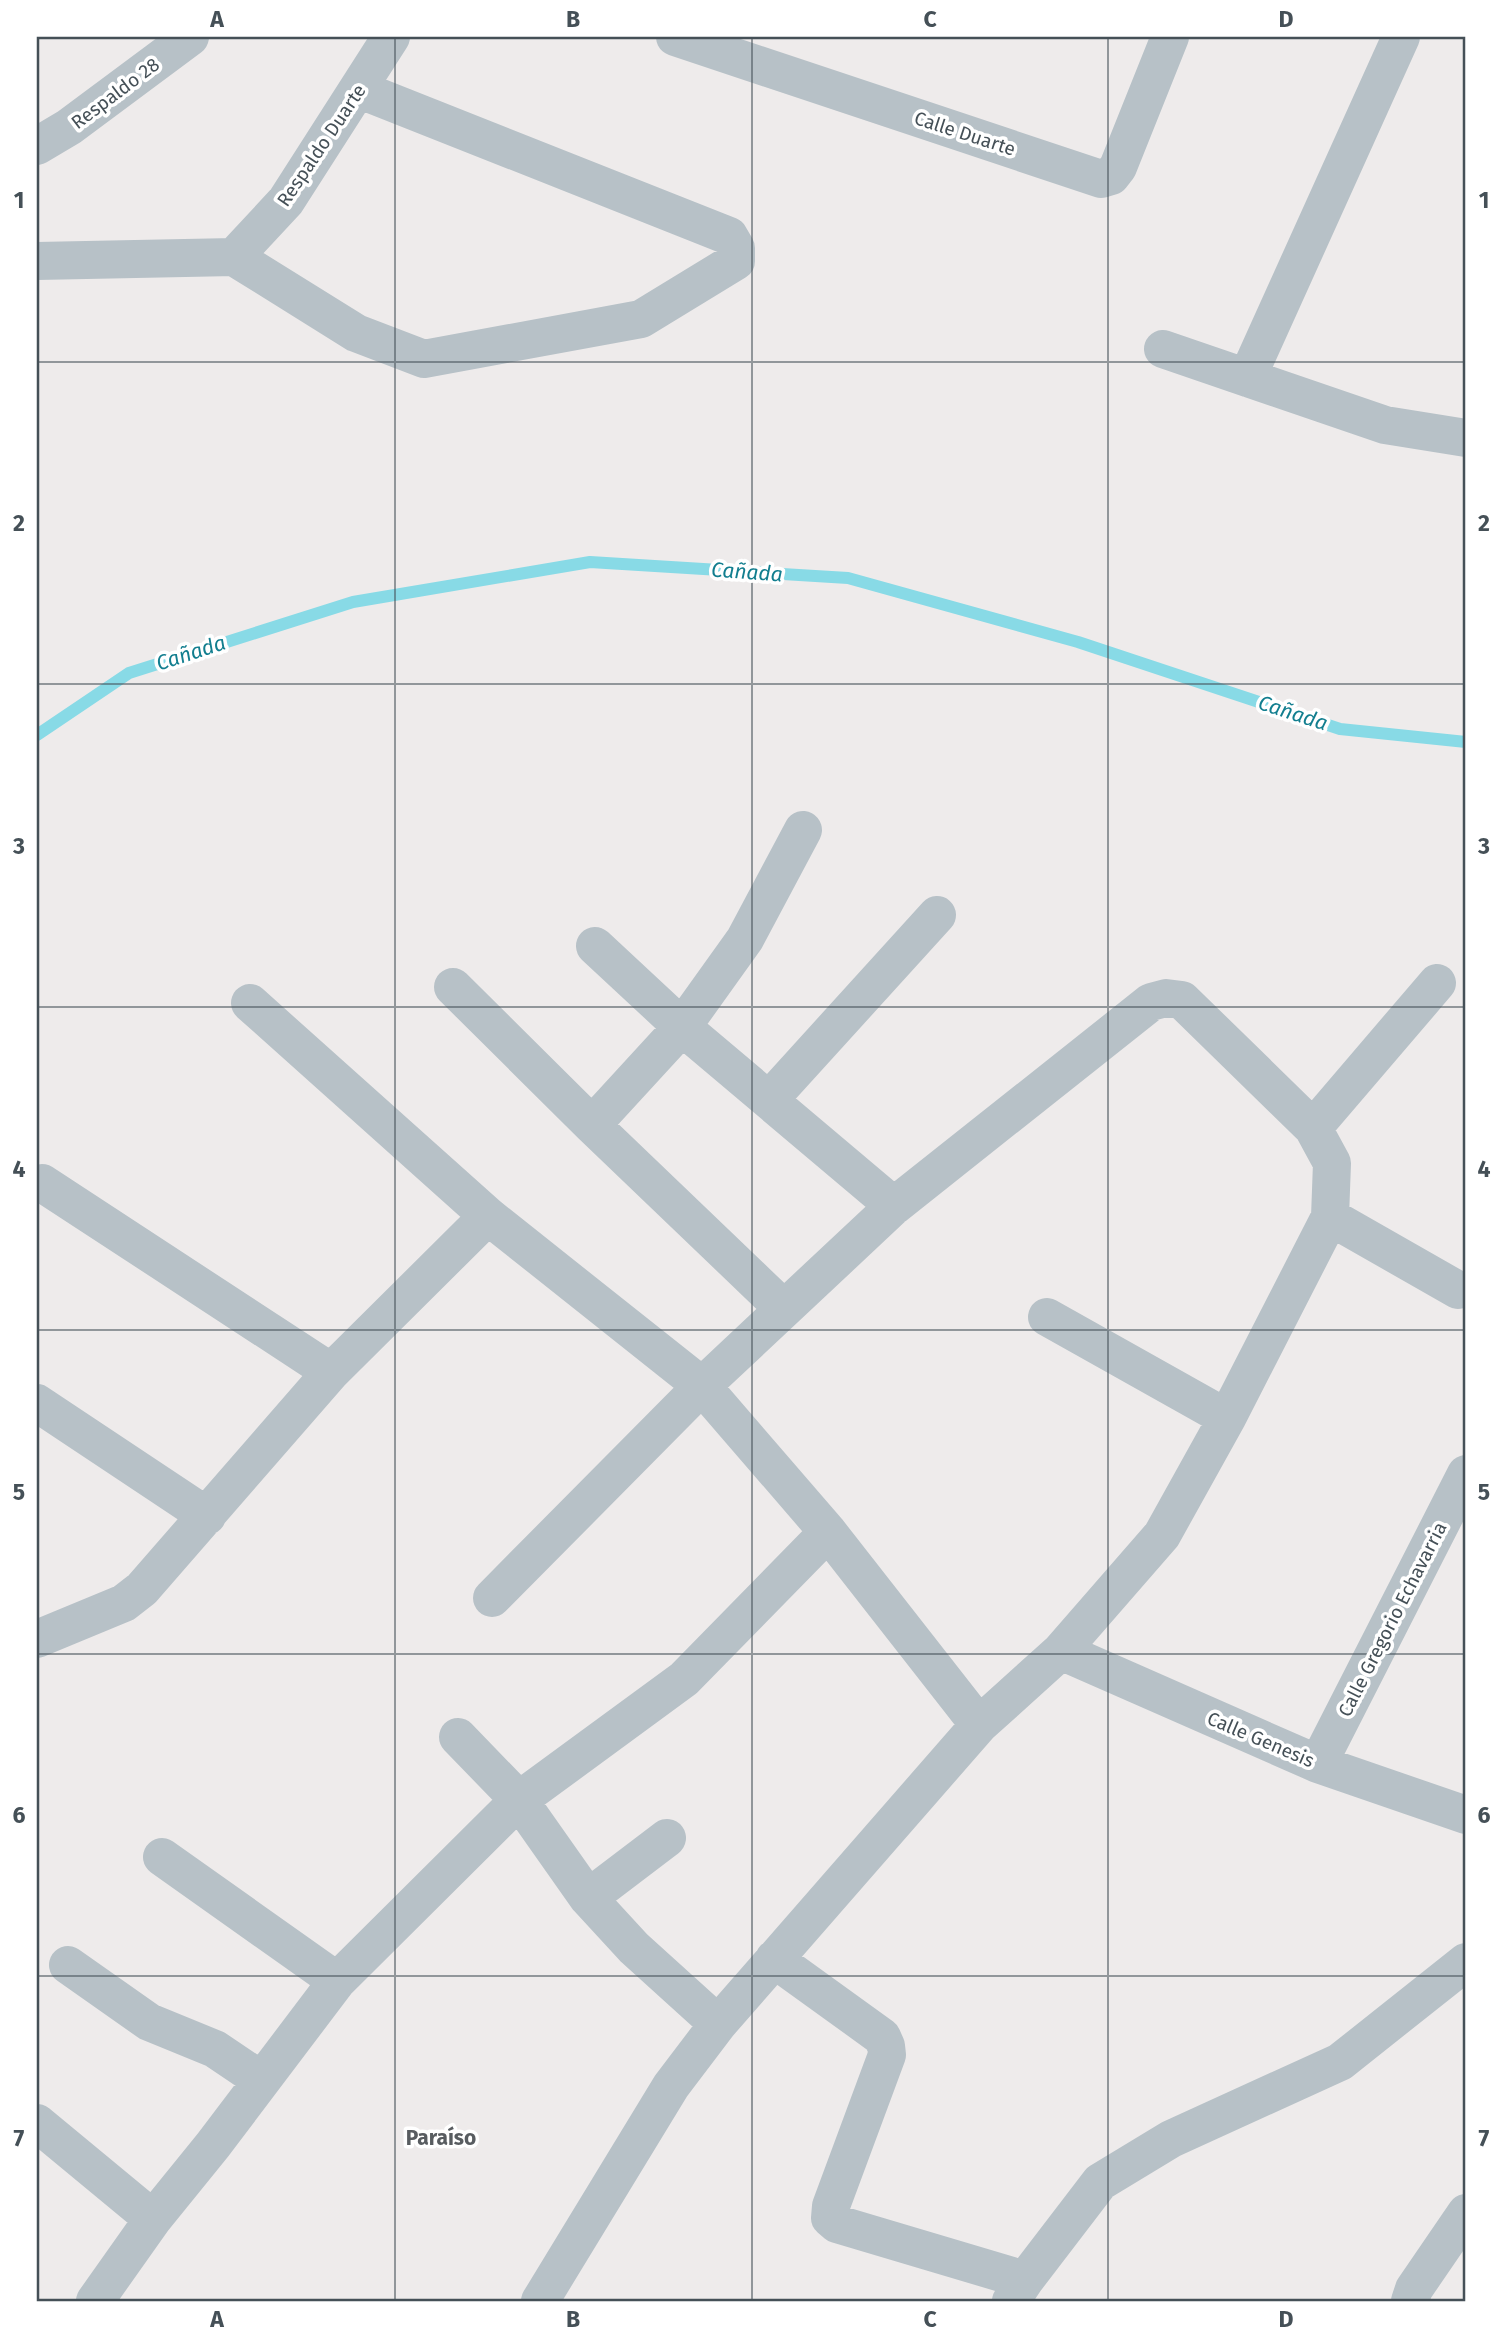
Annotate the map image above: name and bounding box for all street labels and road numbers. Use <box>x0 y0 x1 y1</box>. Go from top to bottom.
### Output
street label: Respaldo 28 <box>67 53 164 134</box>
street label: Respaldo Duarte <box>272 80 371 211</box>
street label: Calle Duarte <box>911 106 1018 161</box>
street label: Calle Gregorio Echavarria <box>1333 1518 1452 1720</box>
street label: Calle Genesis <box>1204 1707 1318 1772</box>

